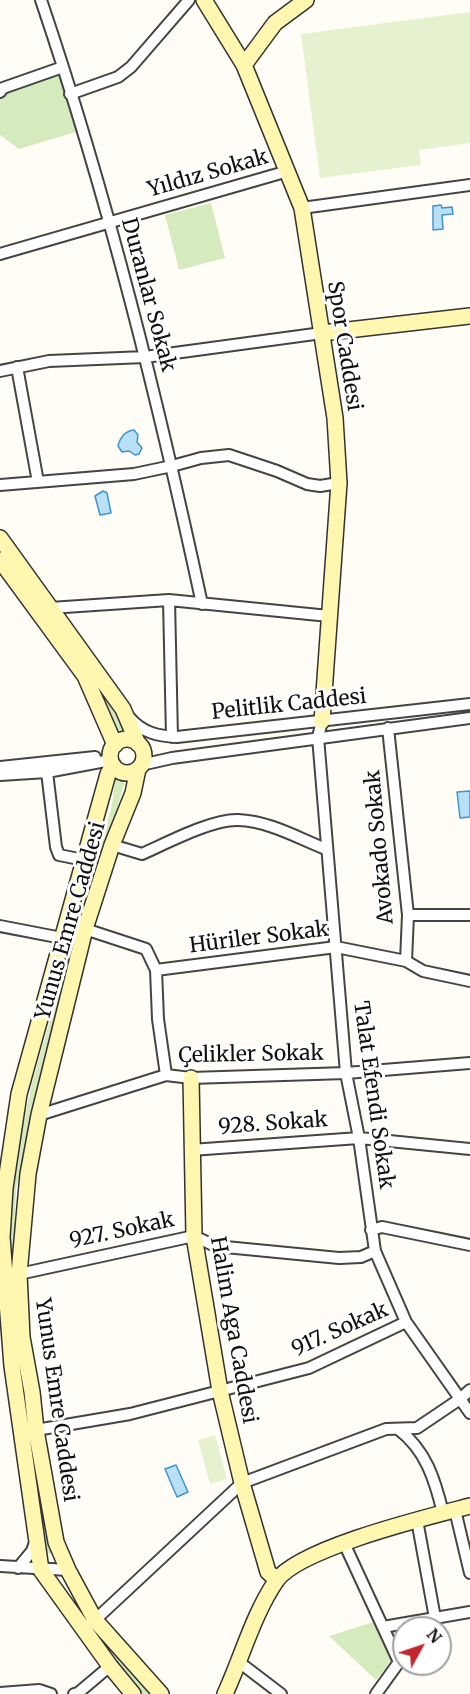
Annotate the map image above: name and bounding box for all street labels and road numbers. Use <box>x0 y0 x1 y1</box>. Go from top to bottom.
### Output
street label: Yıldız Sokak <box>145 145 271 203</box>
street label: Duranlar Sokak <box>115 215 181 375</box>
street label: Spor Caddesi <box>321 279 367 413</box>
street label: Pelitlik Caddesi <box>210 684 368 726</box>
street label: Avokado Sokak <box>361 769 399 925</box>
street label: Yunus Emre Caddesi <box>31 819 111 1023</box>
street label: Hüriler Sokak <box>188 917 330 959</box>
street label: Talat Efendi Sokak <box>347 999 399 1191</box>
street label: Çelikler Sokak <box>178 1041 324 1069</box>
street label: 928. Sokak <box>218 1108 328 1140</box>
street label: 927. Sokak <box>67 1208 177 1254</box>
street label: Halim Aga Caddesi <box>204 1234 262 1426</box>
street label: Yunus Emre Caddesi <box>29 1297 83 1503</box>
street label: 917. Sokak <box>288 1298 392 1362</box>

